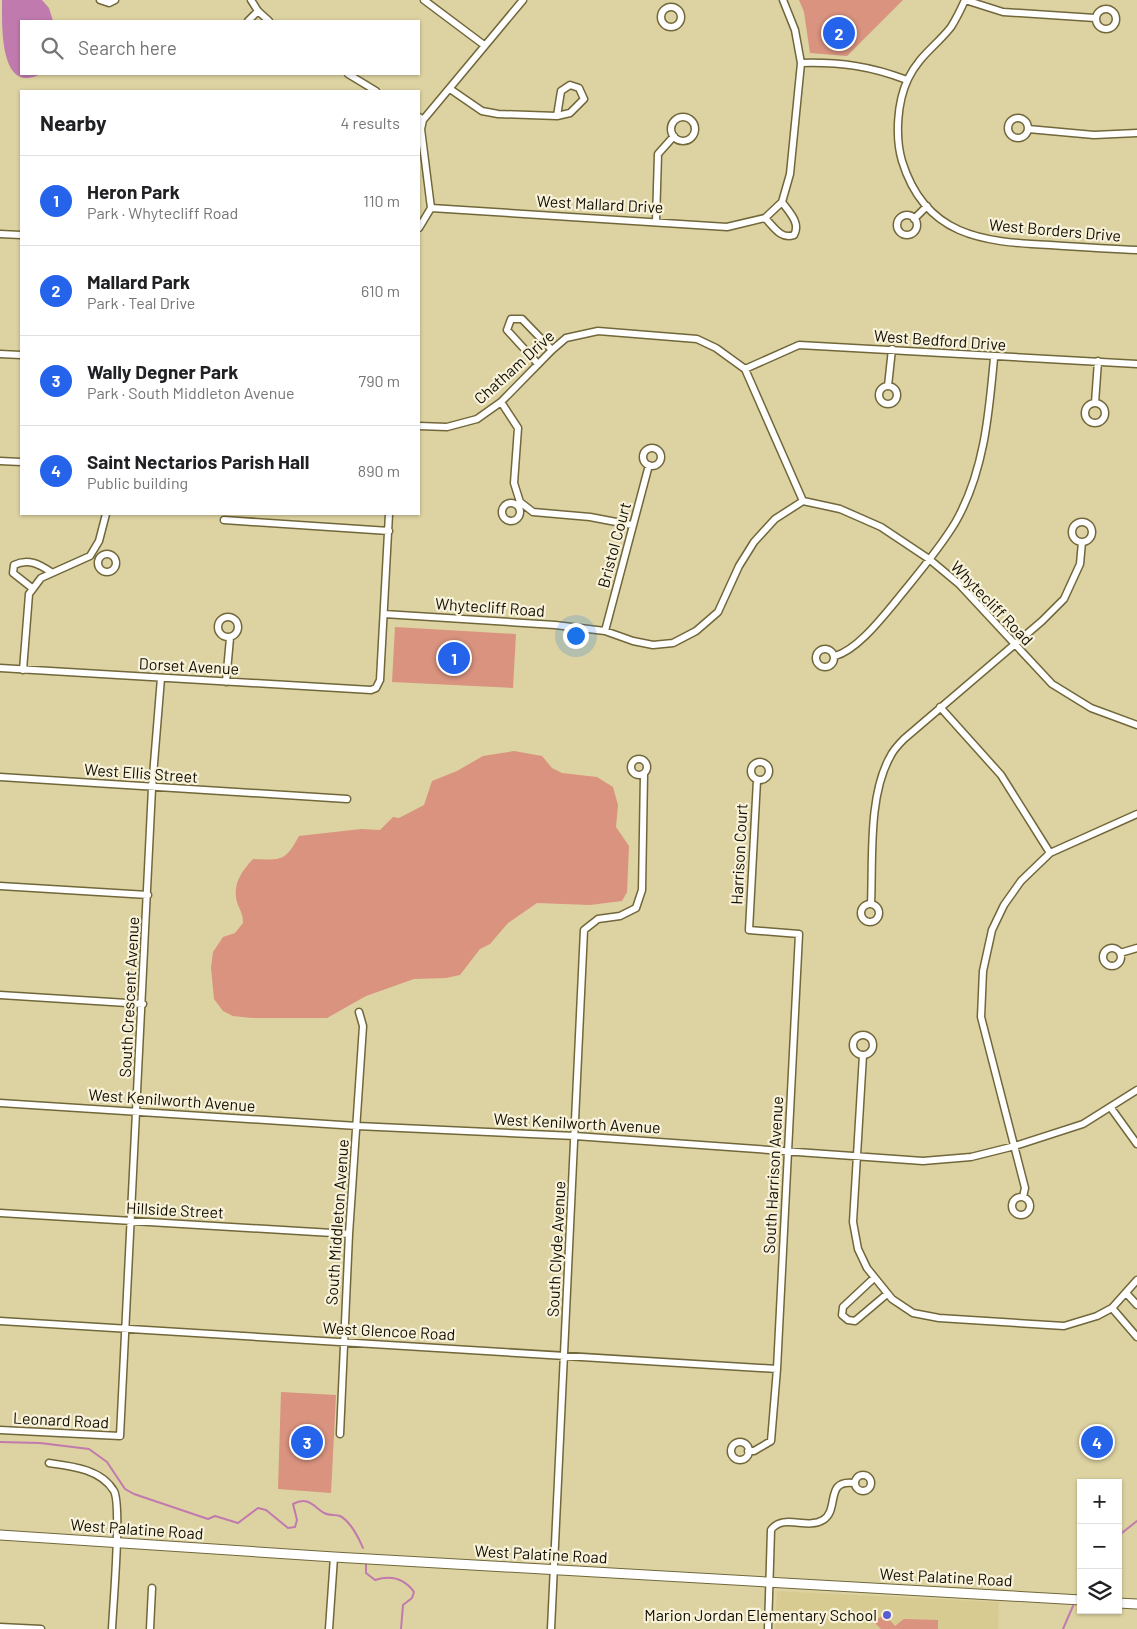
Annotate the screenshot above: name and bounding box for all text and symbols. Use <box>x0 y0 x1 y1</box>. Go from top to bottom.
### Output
pin: 2 <box>823 14 855 52</box>
search box <box>20 20 420 75</box>
icon: search <box>38 34 66 62</box>
text: Search here <box>78 36 177 59</box>
text: Nearby <box>40 110 106 135</box>
text: 4 results <box>340 113 400 132</box>
text: Heron Park <box>87 180 180 203</box>
text: 1 <box>53 191 59 210</box>
text: 110 m <box>363 191 400 210</box>
street label: West Mallard Drive <box>536 191 664 216</box>
text: Park · Whytecliff Road <box>87 203 238 222</box>
street label: West Borders Drive <box>988 214 1122 245</box>
text: Mallard Park <box>87 270 190 293</box>
text: 2 <box>52 281 60 300</box>
text: 610 m <box>361 281 400 300</box>
text: Park · Teal Drive <box>87 293 195 312</box>
street label: West Bedford Drive <box>873 325 1007 354</box>
street label: Chatham Drive <box>470 326 558 408</box>
text: Wally Degner Park <box>87 360 238 383</box>
text: 3 <box>52 371 60 390</box>
text: 790 m <box>359 371 400 390</box>
text: Park · South Middleton Avenue <box>87 383 295 402</box>
text: Saint Nectarios Parish Hall <box>87 450 309 473</box>
text: 4 <box>51 461 61 480</box>
text: 890 m <box>358 461 400 480</box>
text: Public building <box>87 473 188 492</box>
street label: Bristol Court <box>593 500 634 590</box>
street label: Whytecliff Road <box>947 556 1037 649</box>
street label: Whytecliff Road <box>434 593 546 620</box>
your location <box>563 623 589 649</box>
pin: 1 <box>438 639 470 677</box>
street label: Dorset Avenue <box>138 653 240 678</box>
street label: West Ellis Street <box>83 759 199 786</box>
street label: Harrison Court <box>726 803 751 905</box>
street label: South Crescent Avenue <box>115 916 142 1078</box>
street label: West Kenilworth Avenue <box>88 1084 256 1115</box>
street label: South Harrison Avenue <box>759 1096 786 1254</box>
street label: West Kenilworth Avenue <box>493 1109 661 1136</box>
street label: South Middleton Avenue <box>321 1138 352 1306</box>
street label: South Clyde Avenue <box>542 1181 569 1317</box>
street label: Hillside Street <box>126 1197 224 1222</box>
street label: West Glencoe Road <box>322 1318 456 1343</box>
street label: Leonard Road <box>12 1407 110 1432</box>
pin: 3 <box>291 1423 323 1461</box>
pin: 4 <box>1081 1423 1113 1461</box>
map controls <box>1077 1479 1122 1614</box>
button: + <box>1077 1479 1122 1524</box>
street label: West Palatine Road <box>70 1514 204 1543</box>
button: − <box>1077 1524 1122 1569</box>
street label: West Palatine Road <box>474 1541 608 1566</box>
street label: West Palatine Road <box>879 1564 1013 1589</box>
button: layers <box>1077 1569 1122 1614</box>
place label: Marion Jordan Elementary School <box>644 1605 877 1624</box>
marker: Marion Jordan Elementary School <box>881 1609 893 1621</box>

